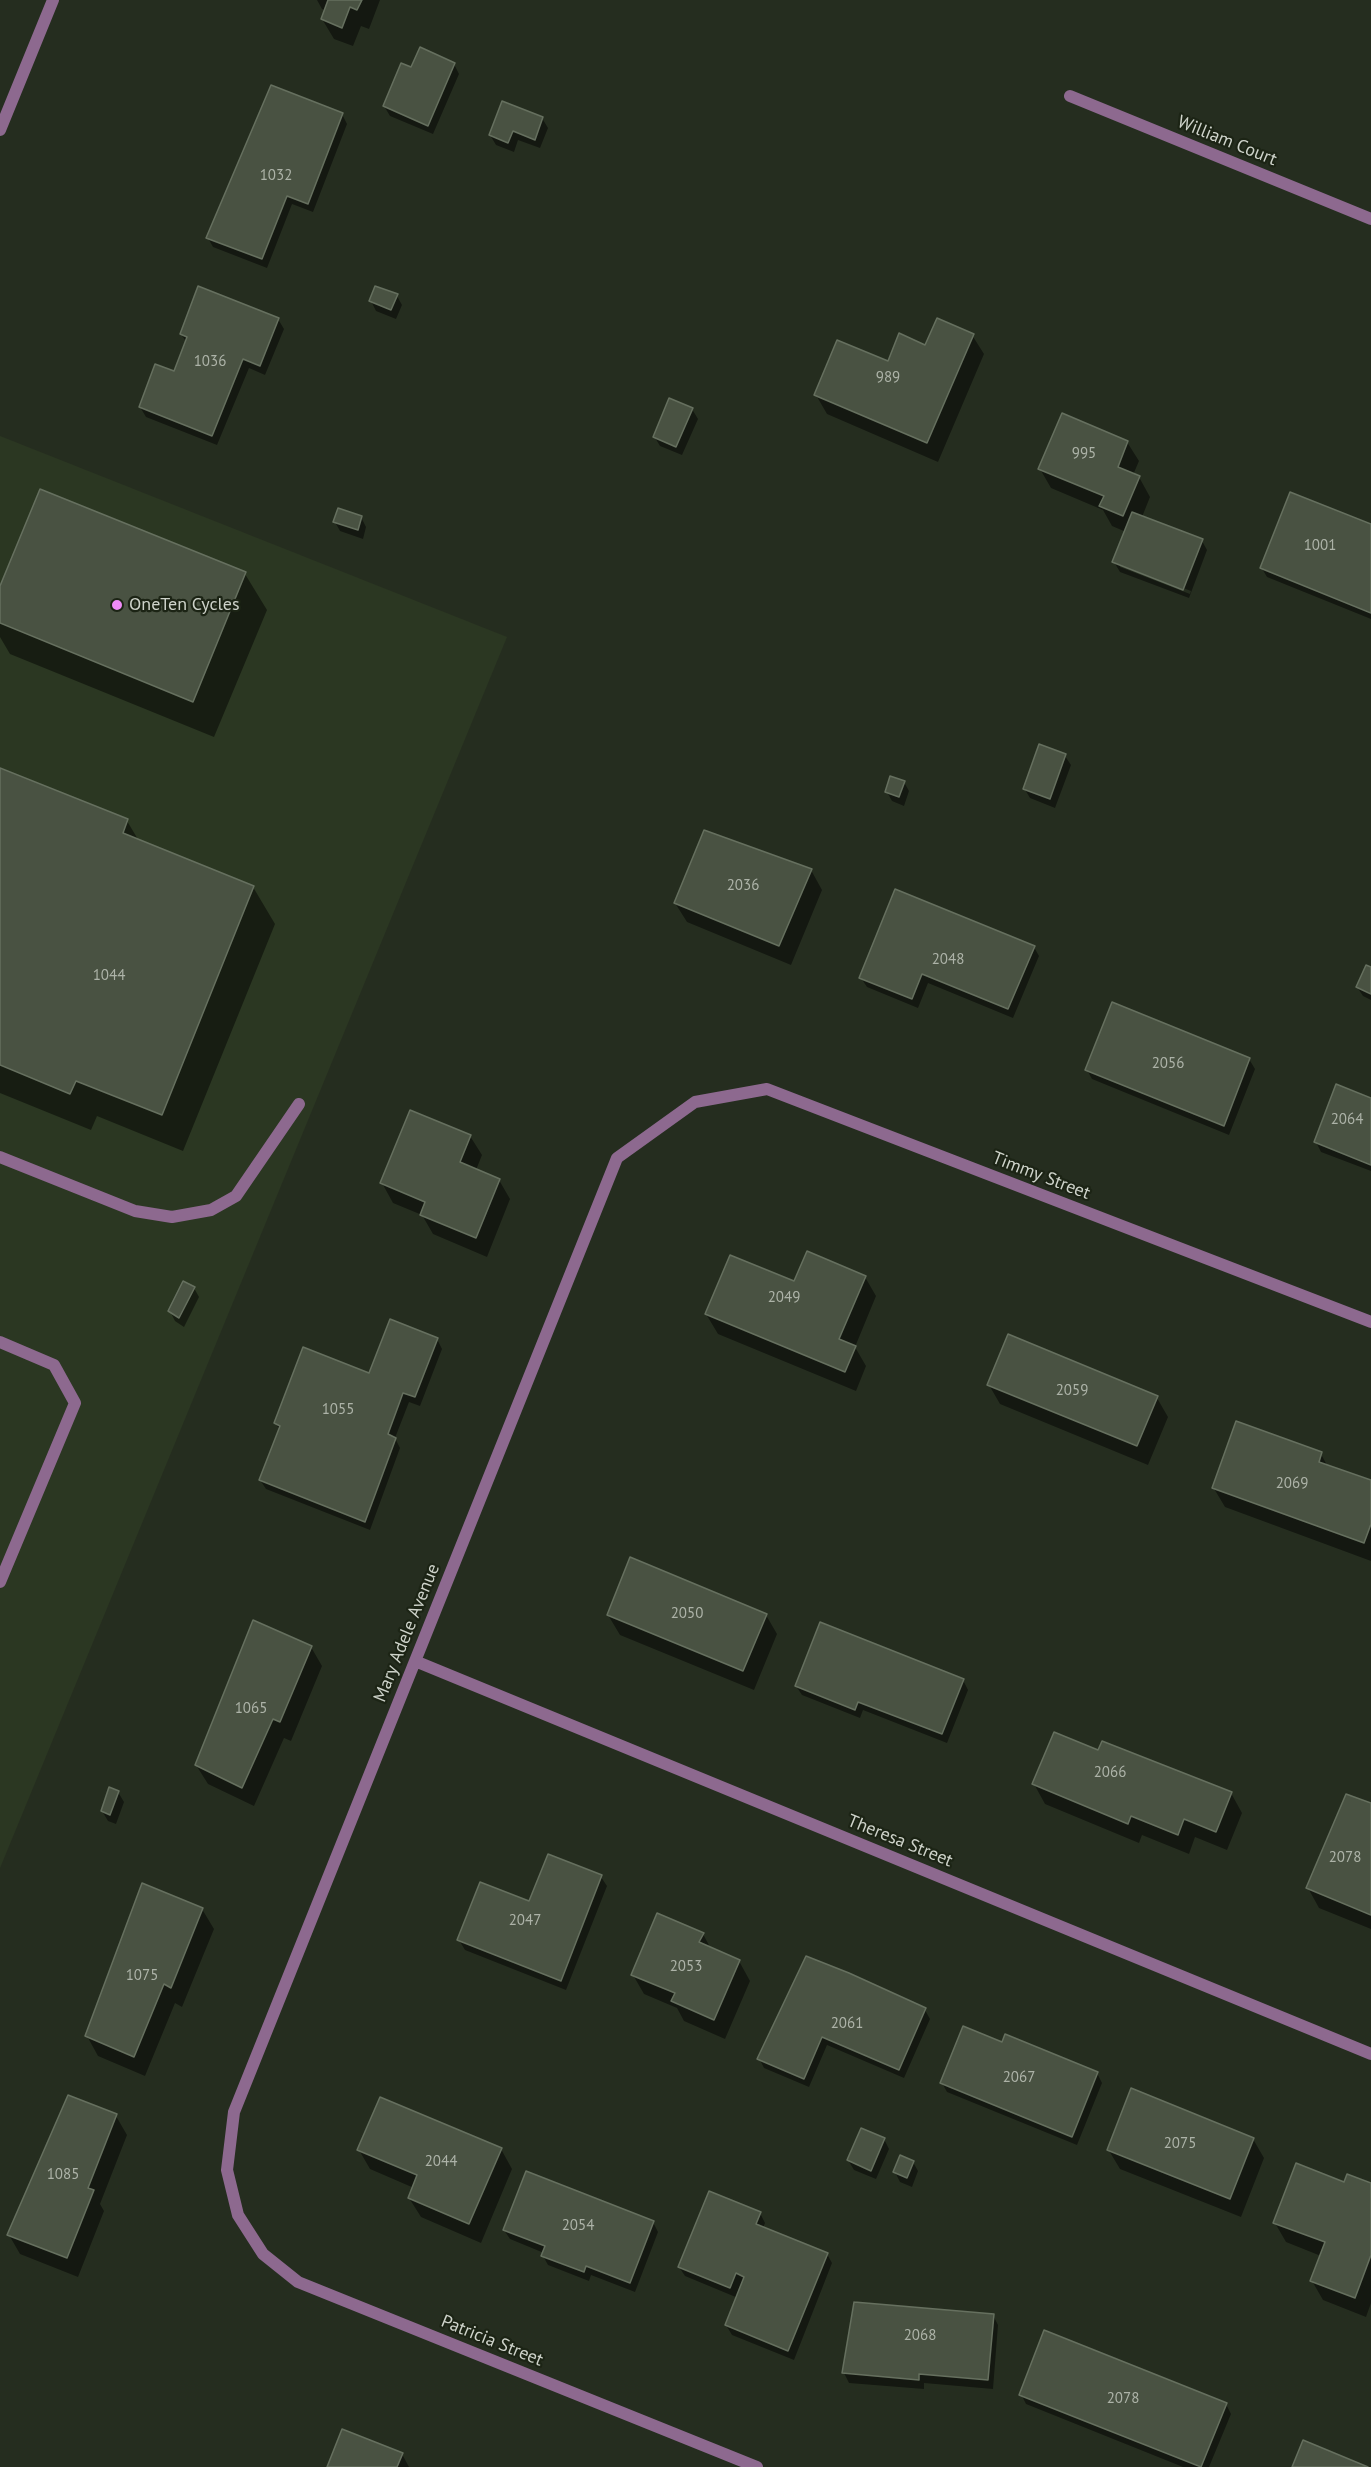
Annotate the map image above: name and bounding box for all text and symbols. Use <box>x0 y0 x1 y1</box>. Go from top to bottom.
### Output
street label: William Court <box>1174 111 1280 171</box>
house number: 1032 <box>260 167 292 185</box>
house number: 1036 <box>194 353 226 371</box>
house number: 989 <box>876 369 900 387</box>
house number: 995 <box>1072 445 1096 463</box>
house number: 1001 <box>1304 537 1336 555</box>
place label: OneTen Cycles <box>129 594 240 616</box>
marker: OneTen Cycles <box>110 598 124 612</box>
house number: 2036 <box>727 877 759 895</box>
house number: 2048 <box>932 951 964 969</box>
house number: 1044 <box>93 967 125 985</box>
house number: 2056 <box>1152 1055 1184 1073</box>
house number: 2064 <box>1331 1111 1363 1129</box>
street label: Timmy Street <box>989 1147 1093 1205</box>
house number: 2049 <box>768 1289 800 1307</box>
house number: 2059 <box>1056 1382 1088 1400</box>
house number: 1055 <box>322 1401 354 1419</box>
house number: 2069 <box>1276 1475 1308 1493</box>
street label: Mary Adele Avenue <box>369 1561 445 1705</box>
house number: 2050 <box>671 1605 703 1623</box>
house number: 1065 <box>235 1700 267 1718</box>
house number: 2066 <box>1094 1764 1126 1782</box>
street label: Theresa Street <box>844 1810 956 1872</box>
house number: 2078 <box>1329 1849 1361 1867</box>
house number: 2047 <box>509 1912 541 1930</box>
house number: 2053 <box>670 1958 702 1976</box>
house number: 1075 <box>126 1967 158 1985</box>
house number: 2061 <box>831 2015 863 2033</box>
house number: 2067 <box>1003 2069 1035 2087</box>
house number: 2075 <box>1164 2135 1196 2153</box>
house number: 2044 <box>425 2153 457 2171</box>
house number: 1085 <box>47 2166 79 2184</box>
house number: 2054 <box>562 2217 594 2235</box>
street label: Patricia Street <box>438 2311 546 2371</box>
house number: 2068 <box>904 2327 936 2345</box>
house number: 2078 <box>1107 2390 1139 2408</box>

